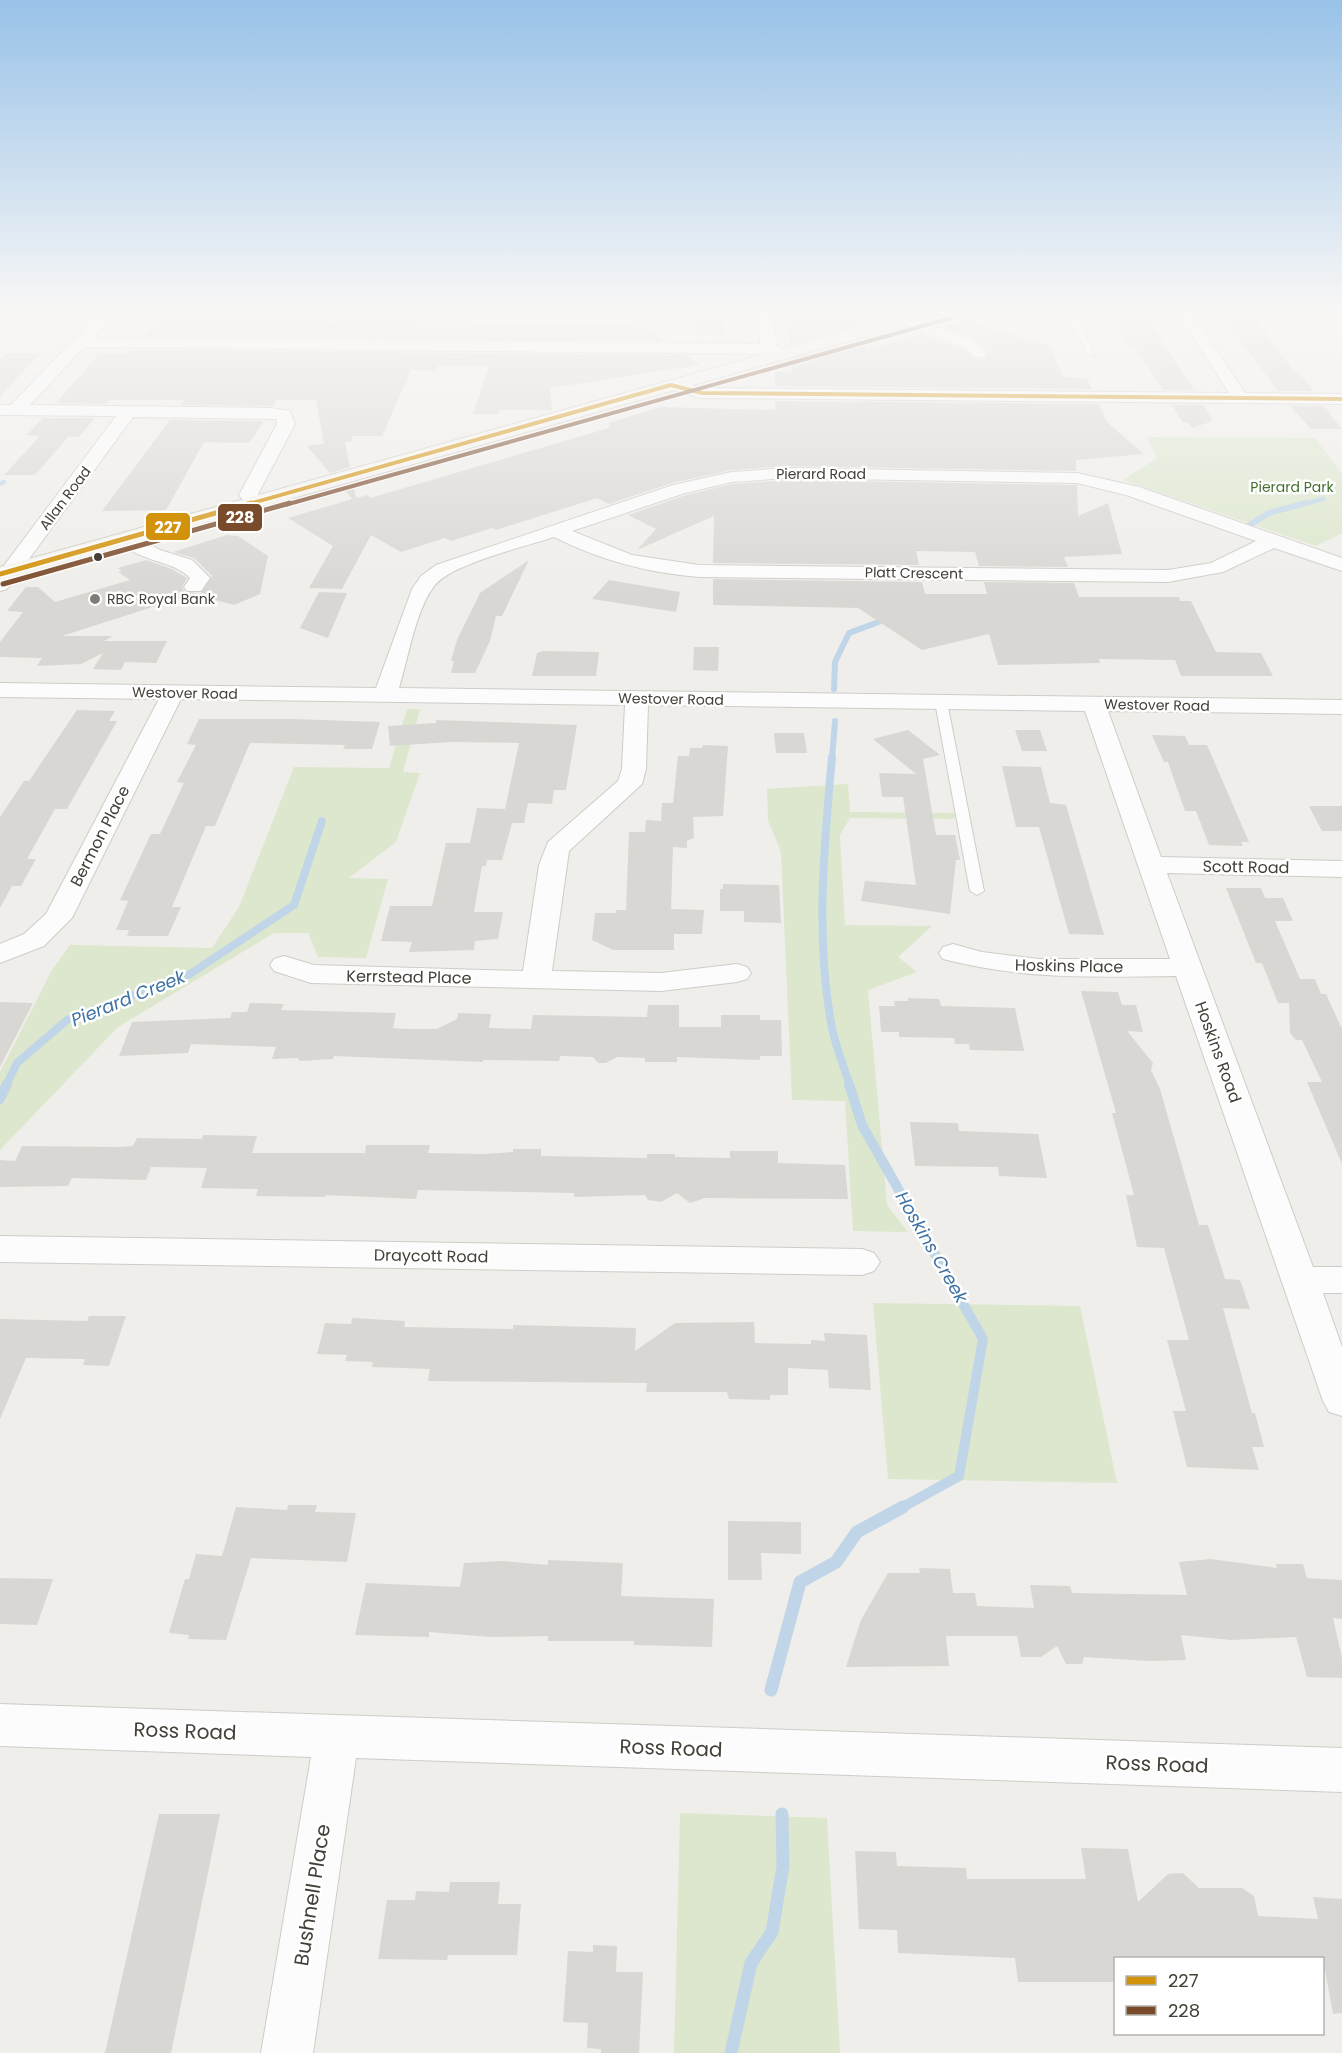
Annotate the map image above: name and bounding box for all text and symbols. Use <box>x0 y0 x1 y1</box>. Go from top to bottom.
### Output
street label: Allan Road <box>34 462 96 534</box>
street label: Pierard Road <box>776 464 866 484</box>
park label: Pierard Park <box>1250 477 1334 497</box>
line badge: 228 <box>217 503 263 532</box>
text: 228 <box>226 506 254 529</box>
line badge: 227 <box>145 512 191 541</box>
text: 227 <box>155 516 182 539</box>
unlabelled marker <box>92 551 104 563</box>
street label: Platt Crescent <box>865 562 963 584</box>
place label: RBC Royal Bank <box>107 589 216 609</box>
marker: RBC Royal Bank <box>88 592 102 606</box>
street label: Westover Road <box>132 682 238 704</box>
street label: Westover Road <box>618 688 724 710</box>
street label: Westover Road <box>1104 694 1210 716</box>
street label: Bermon Place <box>65 781 135 890</box>
street label: Scott Road <box>1202 855 1290 879</box>
street label: Hoskins Place <box>1015 954 1123 978</box>
water label: Pierard Creek <box>67 963 190 1032</box>
street label: Kerrstead Place <box>346 964 472 990</box>
street label: Hoskins Road <box>1189 998 1247 1106</box>
water label: Hoskins Creek <box>890 1186 975 1308</box>
street label: Draycott Road <box>374 1244 488 1268</box>
street label: Ross Road <box>133 1715 237 1747</box>
street label: Ross Road <box>619 1732 723 1764</box>
street label: Ross Road <box>1105 1748 1209 1780</box>
street label: Bushnell Place <box>287 1822 337 1968</box>
legend <box>1114 1957 1324 2035</box>
text: 227 <box>1168 1968 1199 1993</box>
text: 228 <box>1168 1998 1200 2023</box>

